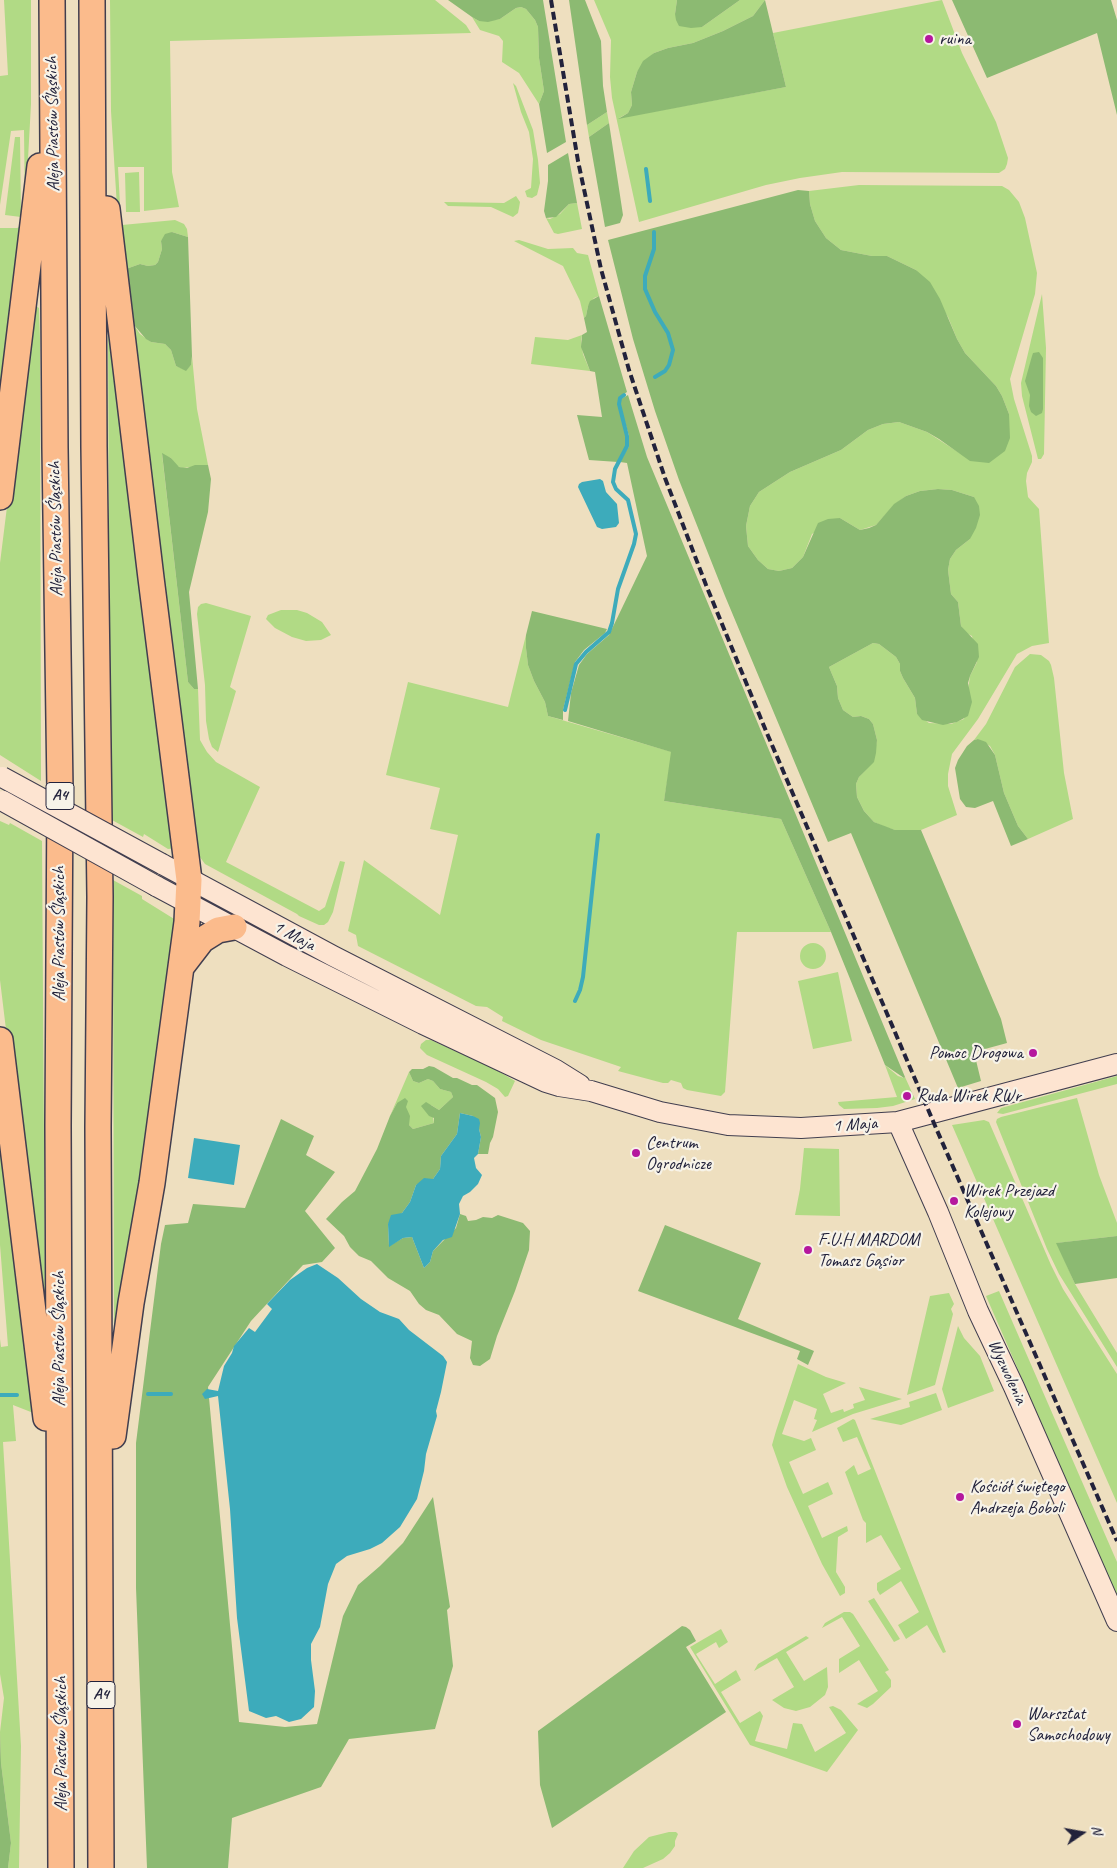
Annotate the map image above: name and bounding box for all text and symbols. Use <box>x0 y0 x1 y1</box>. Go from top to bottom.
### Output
place label: ruina <box>939 28 971 50</box>
marker: ruina <box>923 33 935 45</box>
street label: Aleja Piastów Śląskich <box>41 56 65 192</box>
street label: Aleja Piastów Śląskich <box>44 461 68 597</box>
road number: A4 <box>46 782 74 809</box>
street label: Aleja Piastów Śląskich <box>48 866 70 1002</box>
street label: 1 Maja <box>269 916 319 956</box>
place label: Pomoc Drogowa <box>929 1042 1023 1064</box>
marker: Pomoc Drogowa <box>1027 1047 1039 1059</box>
place label: Ruda Wirek RWr <box>917 1085 1021 1107</box>
marker: Ruda Wirek RWr <box>901 1090 913 1102</box>
street label: 1 Maja <box>832 1113 878 1137</box>
place label: Centrum Ogrodnicze <box>646 1132 711 1174</box>
marker: Centrum Ogrodnicze <box>630 1147 642 1159</box>
place label: Wirek Przejazd Kolejowy <box>964 1180 1054 1222</box>
marker: Wirek Przejazd Kolejowy <box>948 1195 960 1207</box>
place label: F.U.H MARDOM Tomasz Gąsior <box>818 1229 920 1272</box>
marker: F.U.H MARDOM Tomasz Gąsior <box>802 1244 814 1256</box>
street label: Aleja Piastów Śląskich <box>48 1271 70 1407</box>
street label: Wyzwolenia <box>983 1336 1031 1408</box>
place label: Kościół świętego Andrzeja Boboli <box>970 1476 1064 1518</box>
marker: Kościół świętego Andrzeja Boboli <box>954 1491 966 1503</box>
street label: Aleja Piastów Śląskich <box>50 1676 72 1812</box>
road number: A4 <box>87 1682 115 1708</box>
place label: Warsztat Samochodowy <box>1027 1703 1110 1746</box>
marker: Warsztat Samochodowy <box>1011 1718 1023 1730</box>
north arrow <box>1057 1808 1107 1858</box>
text: N <box>1088 1824 1106 1836</box>

